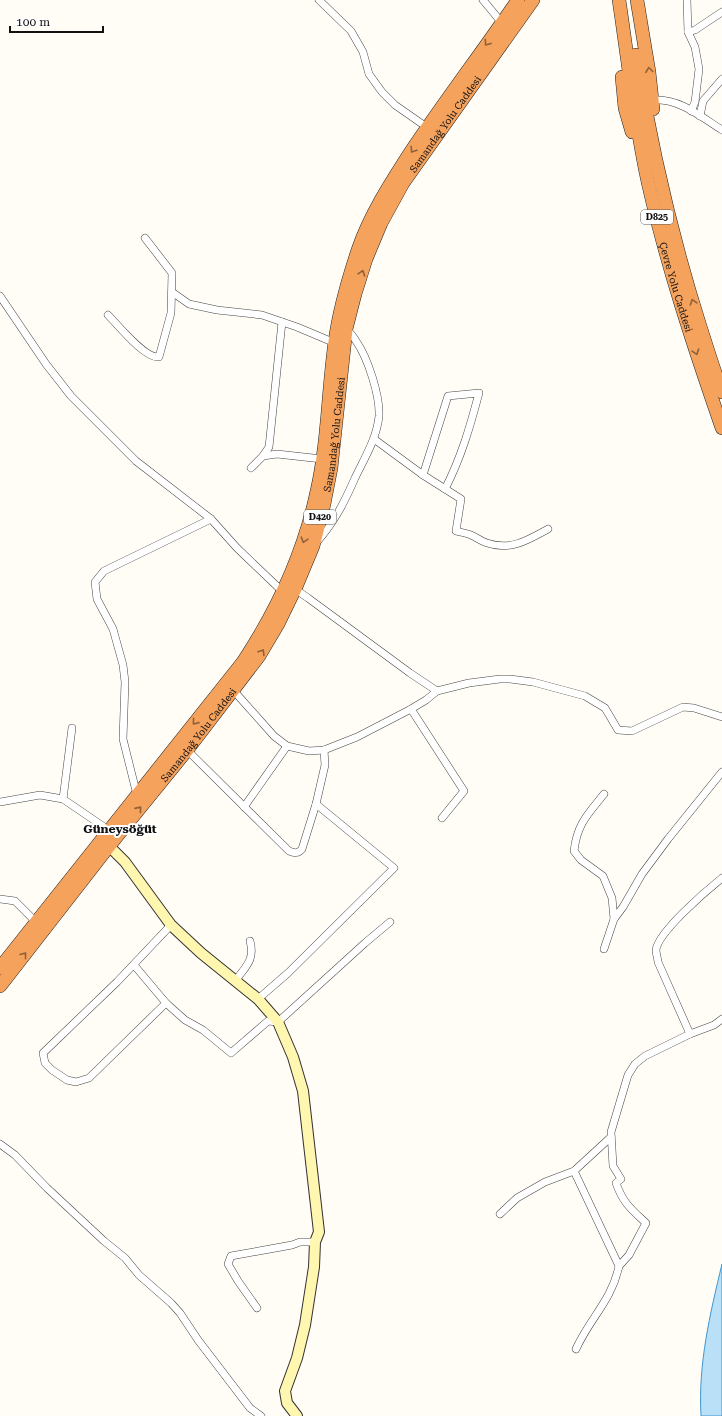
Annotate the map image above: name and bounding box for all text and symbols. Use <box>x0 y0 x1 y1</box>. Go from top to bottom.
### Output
scale bar <box>10 8 103 34</box>
text: 100 m <box>16 15 50 29</box>
one-way arrow <box>485 39 492 46</box>
one-way arrow <box>645 67 654 73</box>
street label: Samandağ Yolu Caddesi <box>407 74 483 175</box>
one-way arrow <box>410 146 417 153</box>
road number: D825 <box>641 210 673 224</box>
street label: Çevre Yolu Caddesi <box>657 241 694 333</box>
one-way arrow <box>357 269 365 276</box>
one-way arrow <box>689 299 697 306</box>
one-way arrow <box>691 348 700 355</box>
street label: Samandağ Yolu Caddesi <box>321 377 347 493</box>
road number: D420 <box>304 510 336 524</box>
one-way arrow <box>300 536 309 543</box>
one-way arrow <box>257 649 265 656</box>
street label: Samandağ Yolu Caddesi <box>159 686 238 784</box>
one-way arrow <box>193 718 200 725</box>
one-way arrow <box>134 807 141 814</box>
district label: Güneysöğüt <box>83 822 157 836</box>
one-way arrow <box>19 953 26 960</box>

